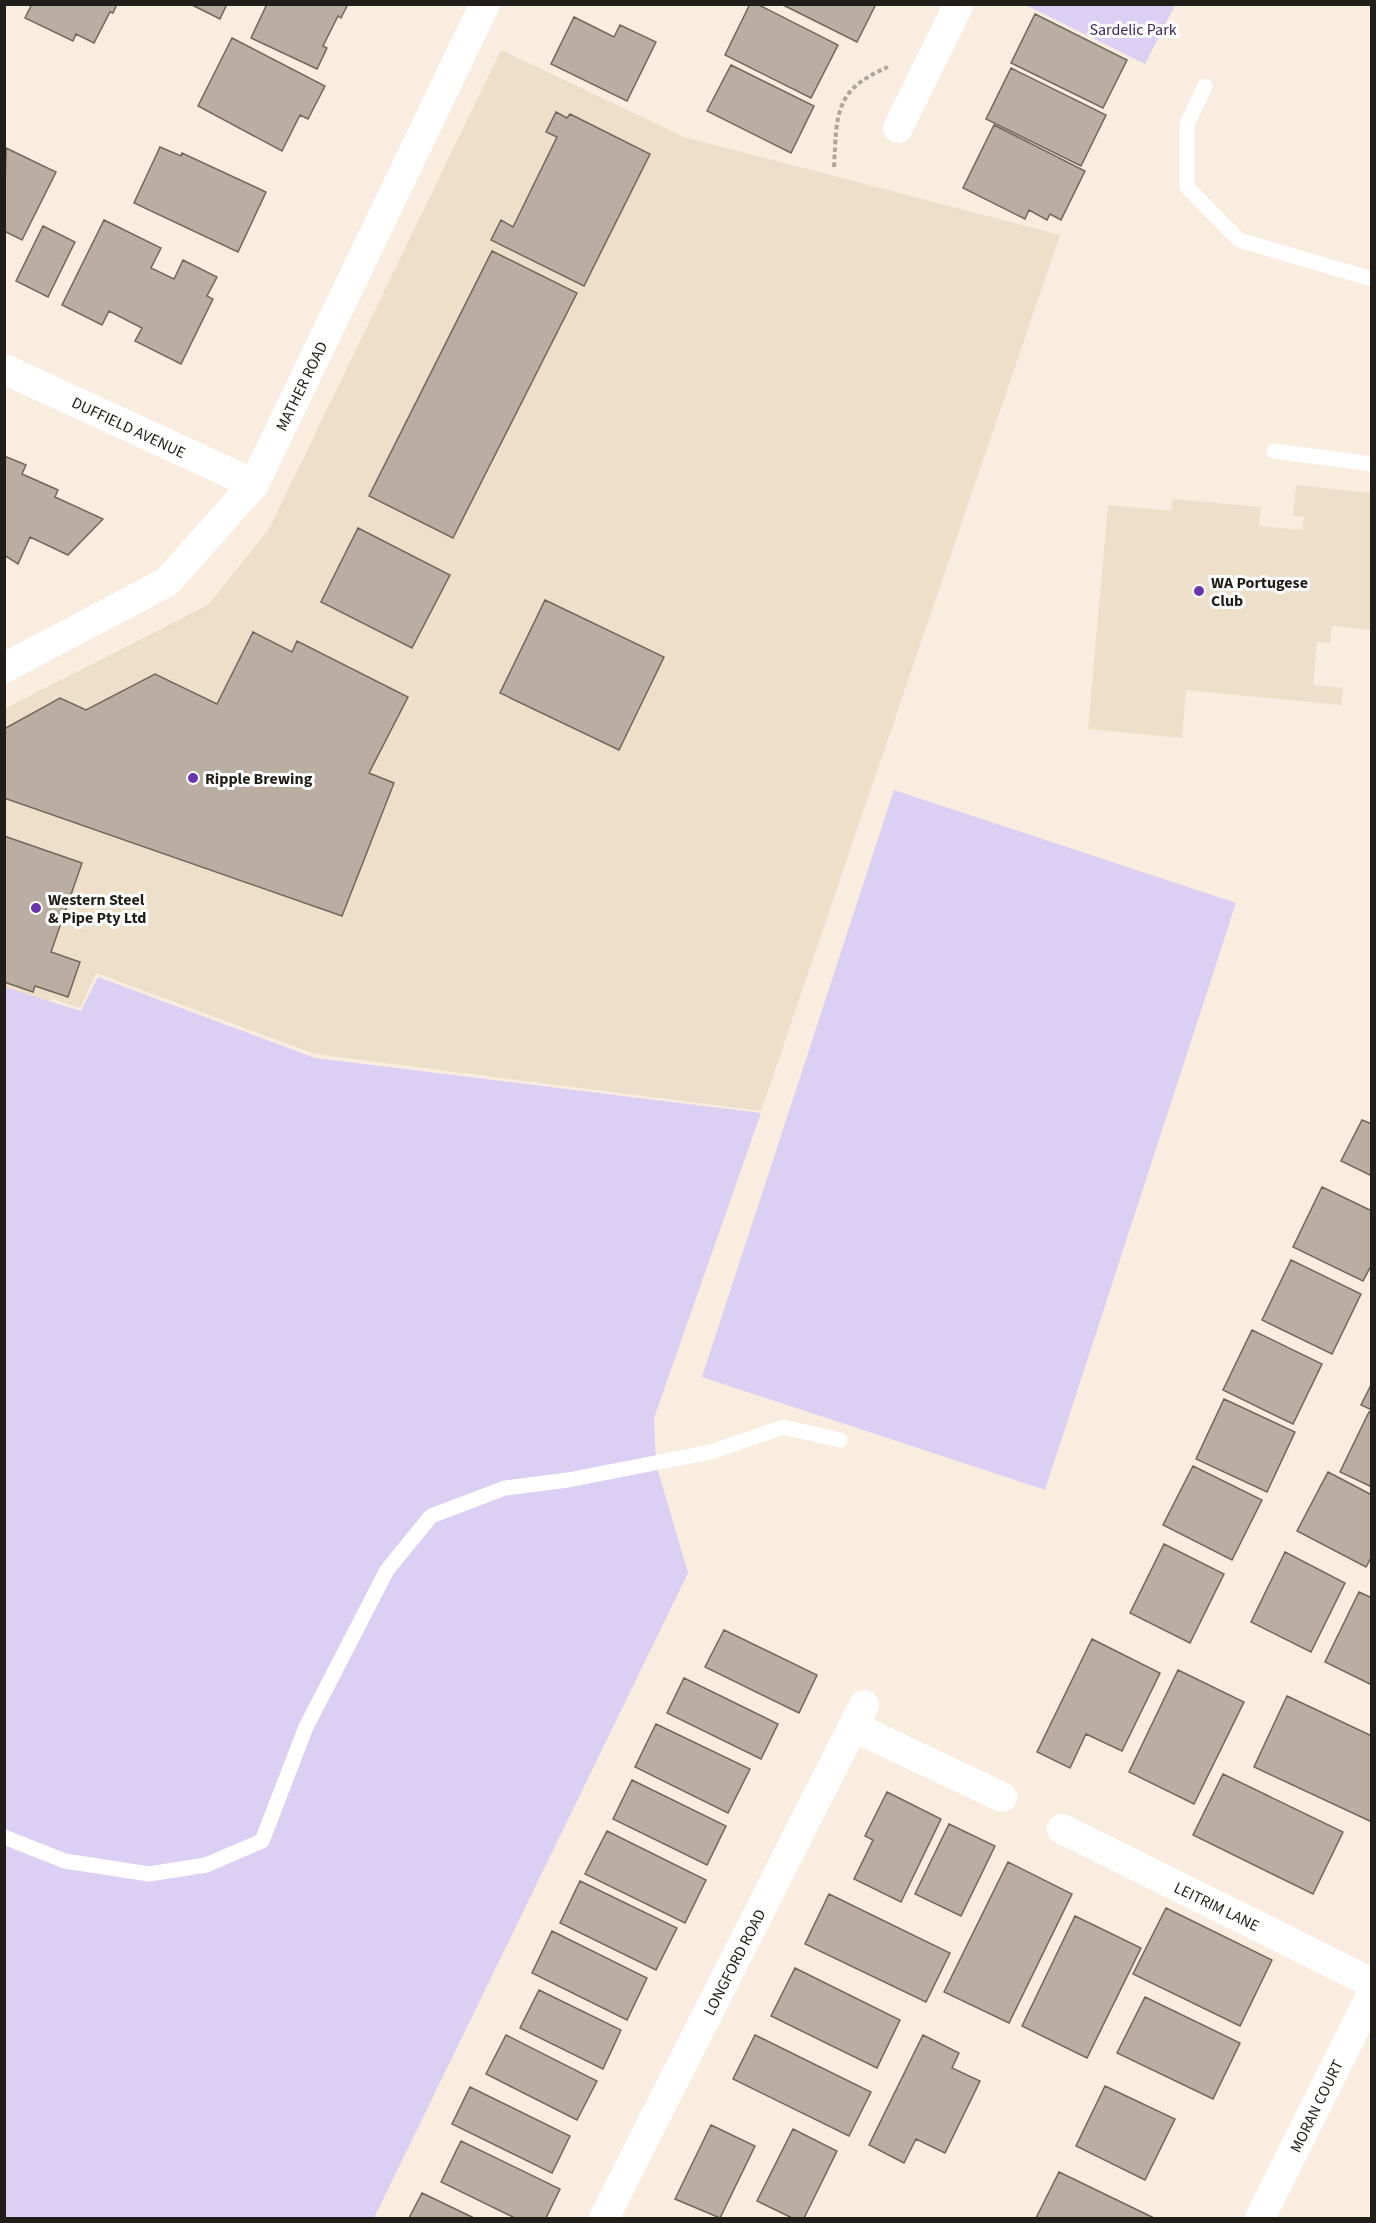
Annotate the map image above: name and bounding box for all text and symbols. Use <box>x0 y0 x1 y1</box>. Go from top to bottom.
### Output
park label: Sardelic Park <box>1089 19 1177 41</box>
street label: MATHER ROAD <box>271 338 333 435</box>
street label: DUFFIELD AVENUE <box>68 392 189 464</box>
place label: WA Portugese Club <box>1211 572 1308 612</box>
marker: WA Portugese Club <box>1192 584 1206 598</box>
place label: Ripple Brewing <box>205 768 313 790</box>
marker: Ripple Brewing <box>186 771 200 785</box>
place label: Western Steel & Pipe Pty Ltd <box>48 889 147 929</box>
marker: Western Steel & Pipe Pty Ltd <box>29 901 43 915</box>
street label: LEITRIM LANE <box>1170 1877 1263 1937</box>
street label: LONGFORD ROAD <box>699 1905 771 2019</box>
street label: MORAN COURT <box>1285 2056 1349 2156</box>

